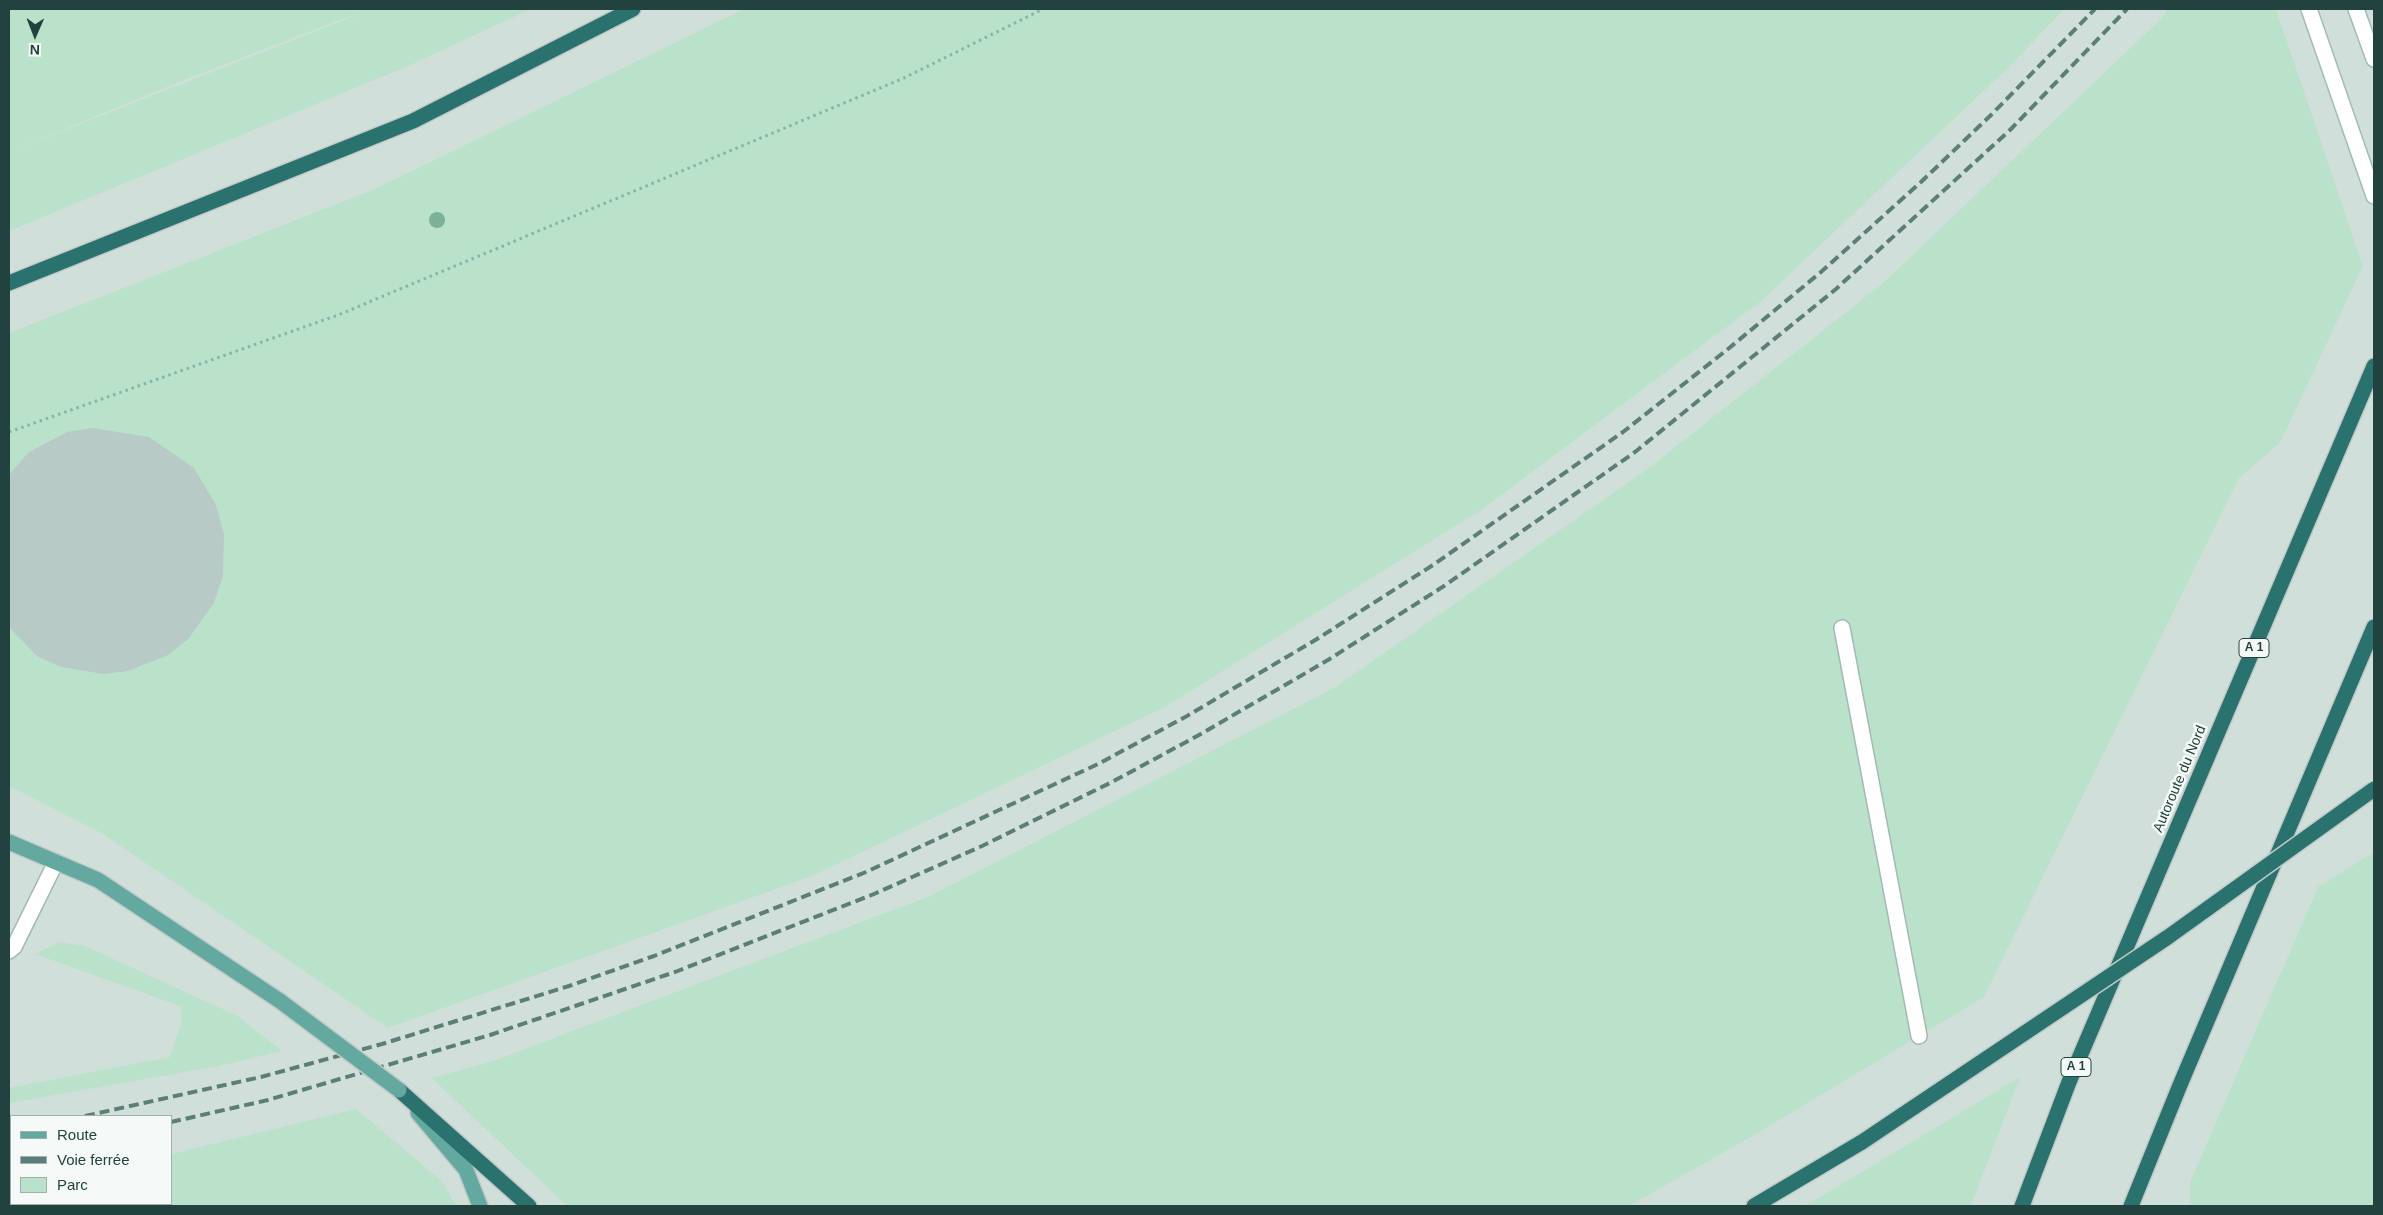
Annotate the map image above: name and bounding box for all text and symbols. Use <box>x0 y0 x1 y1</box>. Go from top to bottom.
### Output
north arrow <box>10 10 60 60</box>
text: N <box>30 42 40 58</box>
road number: A 1 <box>2239 638 2269 658</box>
street label: Autoroute du Nord <box>2150 723 2210 835</box>
road number: A 1 <box>2061 1058 2091 1076</box>
legend <box>10 1115 172 1205</box>
text: Route <box>57 1126 97 1143</box>
text: Voie ferrée <box>57 1151 130 1168</box>
text: Parc <box>57 1176 88 1193</box>

